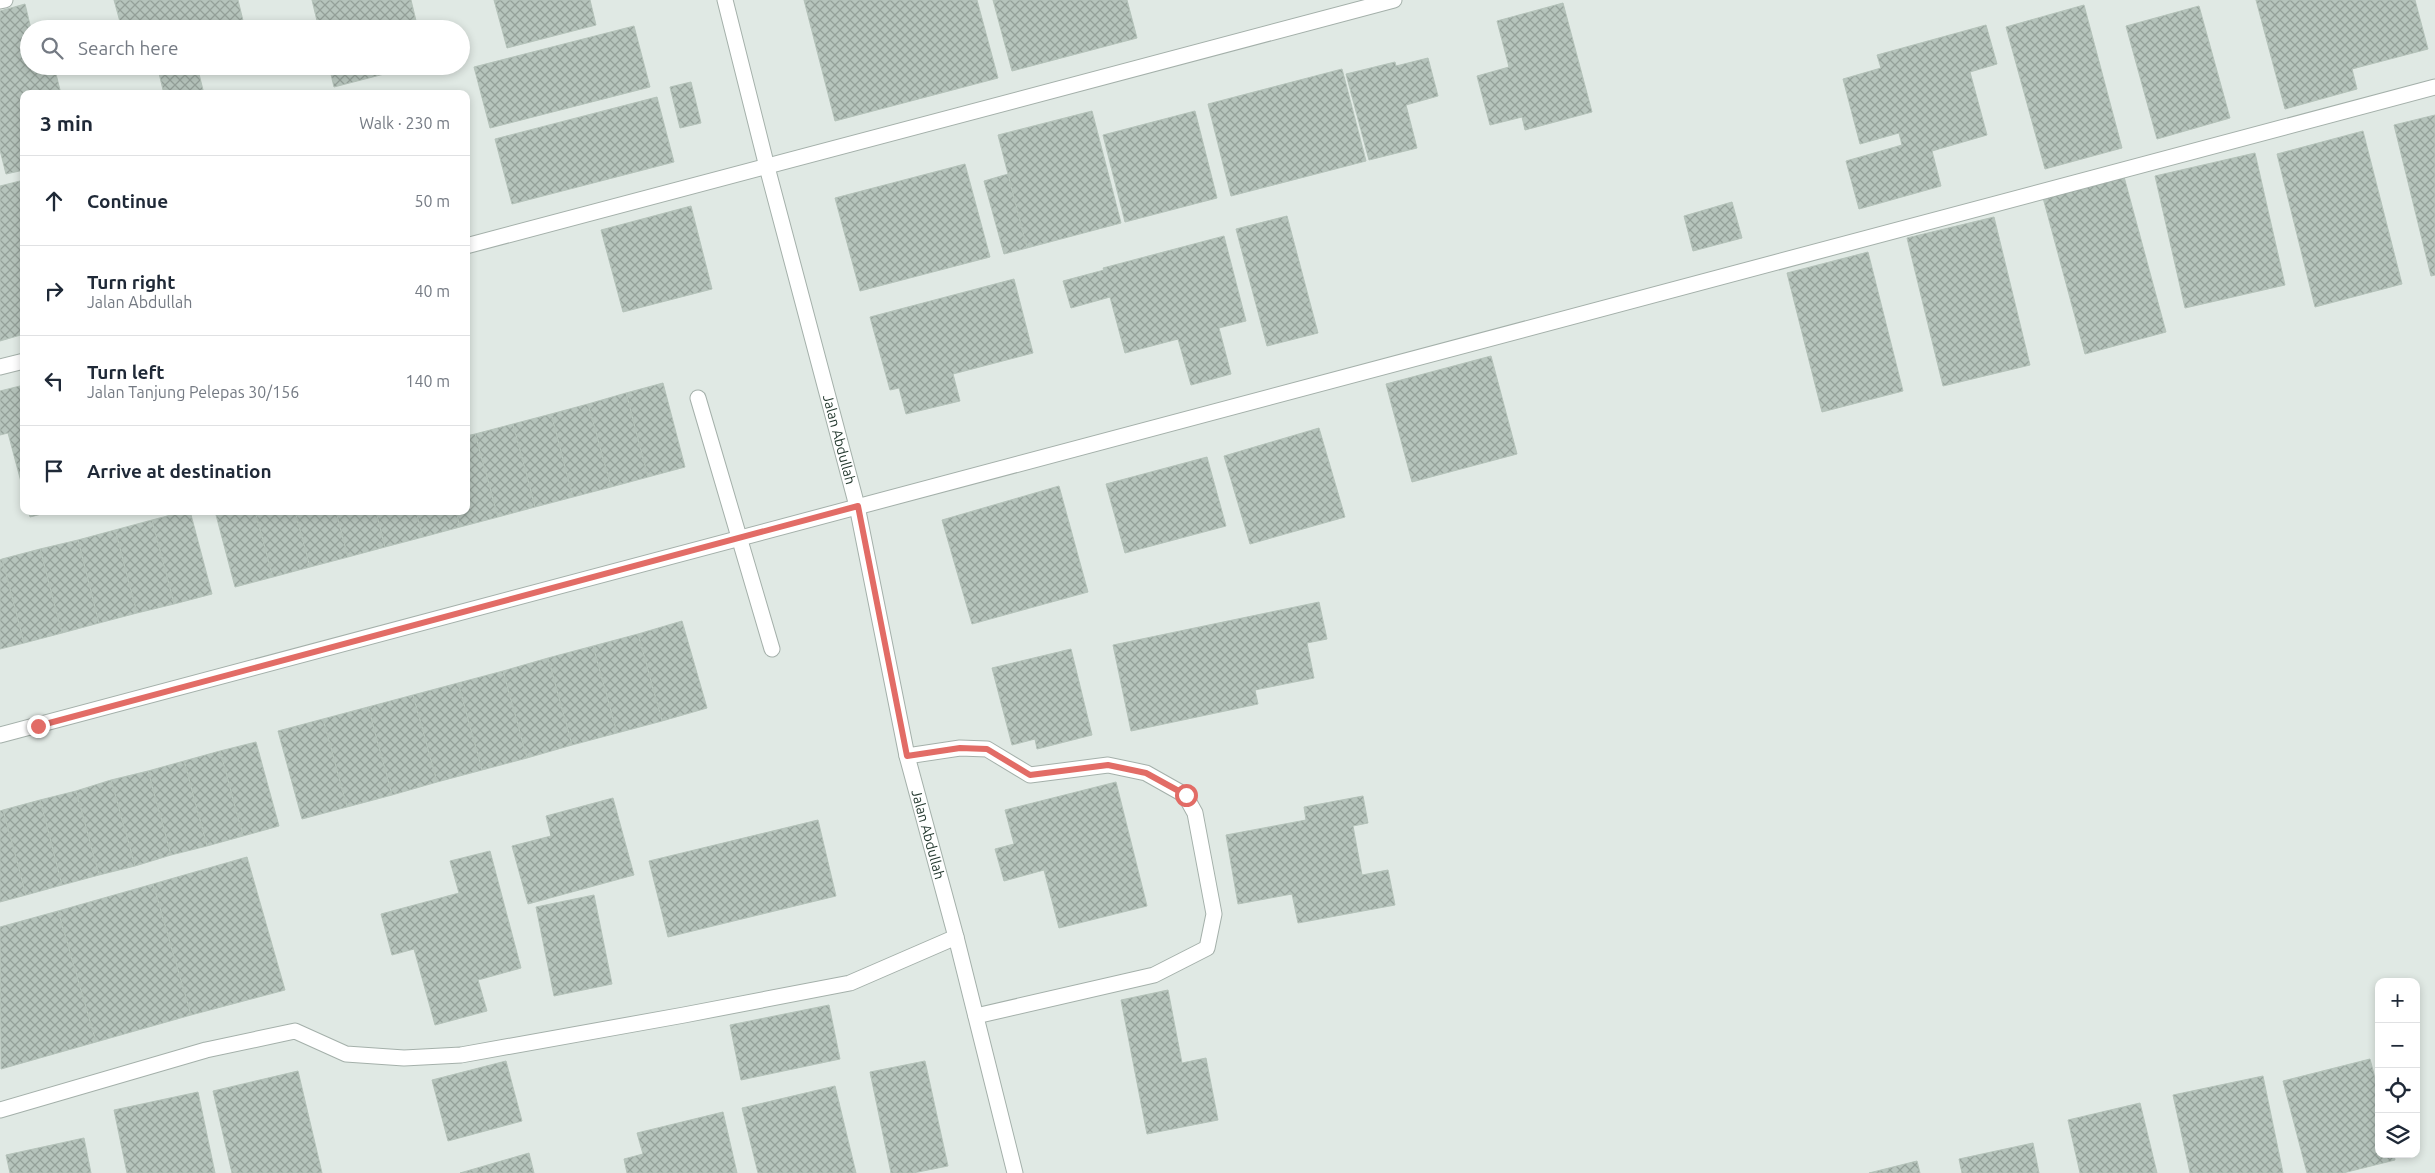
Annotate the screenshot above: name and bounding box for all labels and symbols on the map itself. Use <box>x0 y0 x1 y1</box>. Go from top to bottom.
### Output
street label: Jalan Abdullah <box>820 393 859 486</box>
route end <box>27 715 50 738</box>
route start <box>1175 784 1198 807</box>
street label: Jalan Abdullah <box>908 788 948 881</box>

